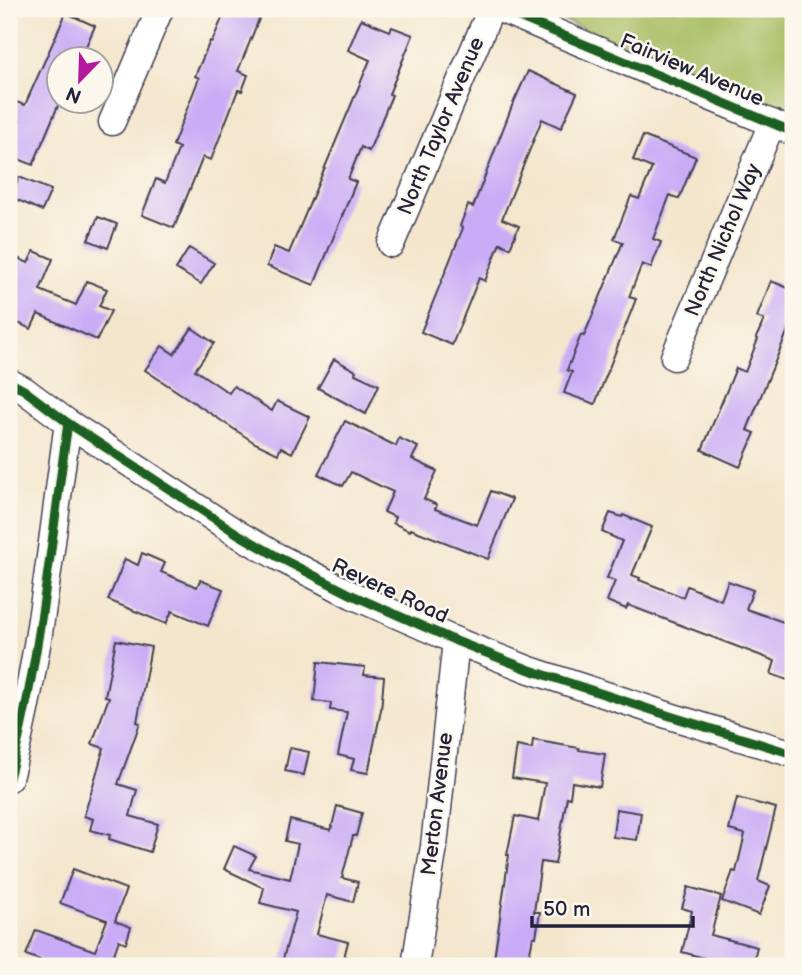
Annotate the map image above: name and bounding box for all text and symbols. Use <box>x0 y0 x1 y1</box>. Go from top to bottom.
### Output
street label: Fairview Avenue <box>616 28 768 112</box>
street label: North Taylor Avenue <box>392 33 490 219</box>
north arrow <box>46 46 116 116</box>
text: N <box>63 81 85 108</box>
street label: North Nichol Way <box>680 159 767 320</box>
street label: Revere Road <box>328 553 452 629</box>
street label: Merton Avenue <box>416 731 458 877</box>
scale bar <box>532 884 694 928</box>
text: 50 m <box>543 897 590 922</box>

